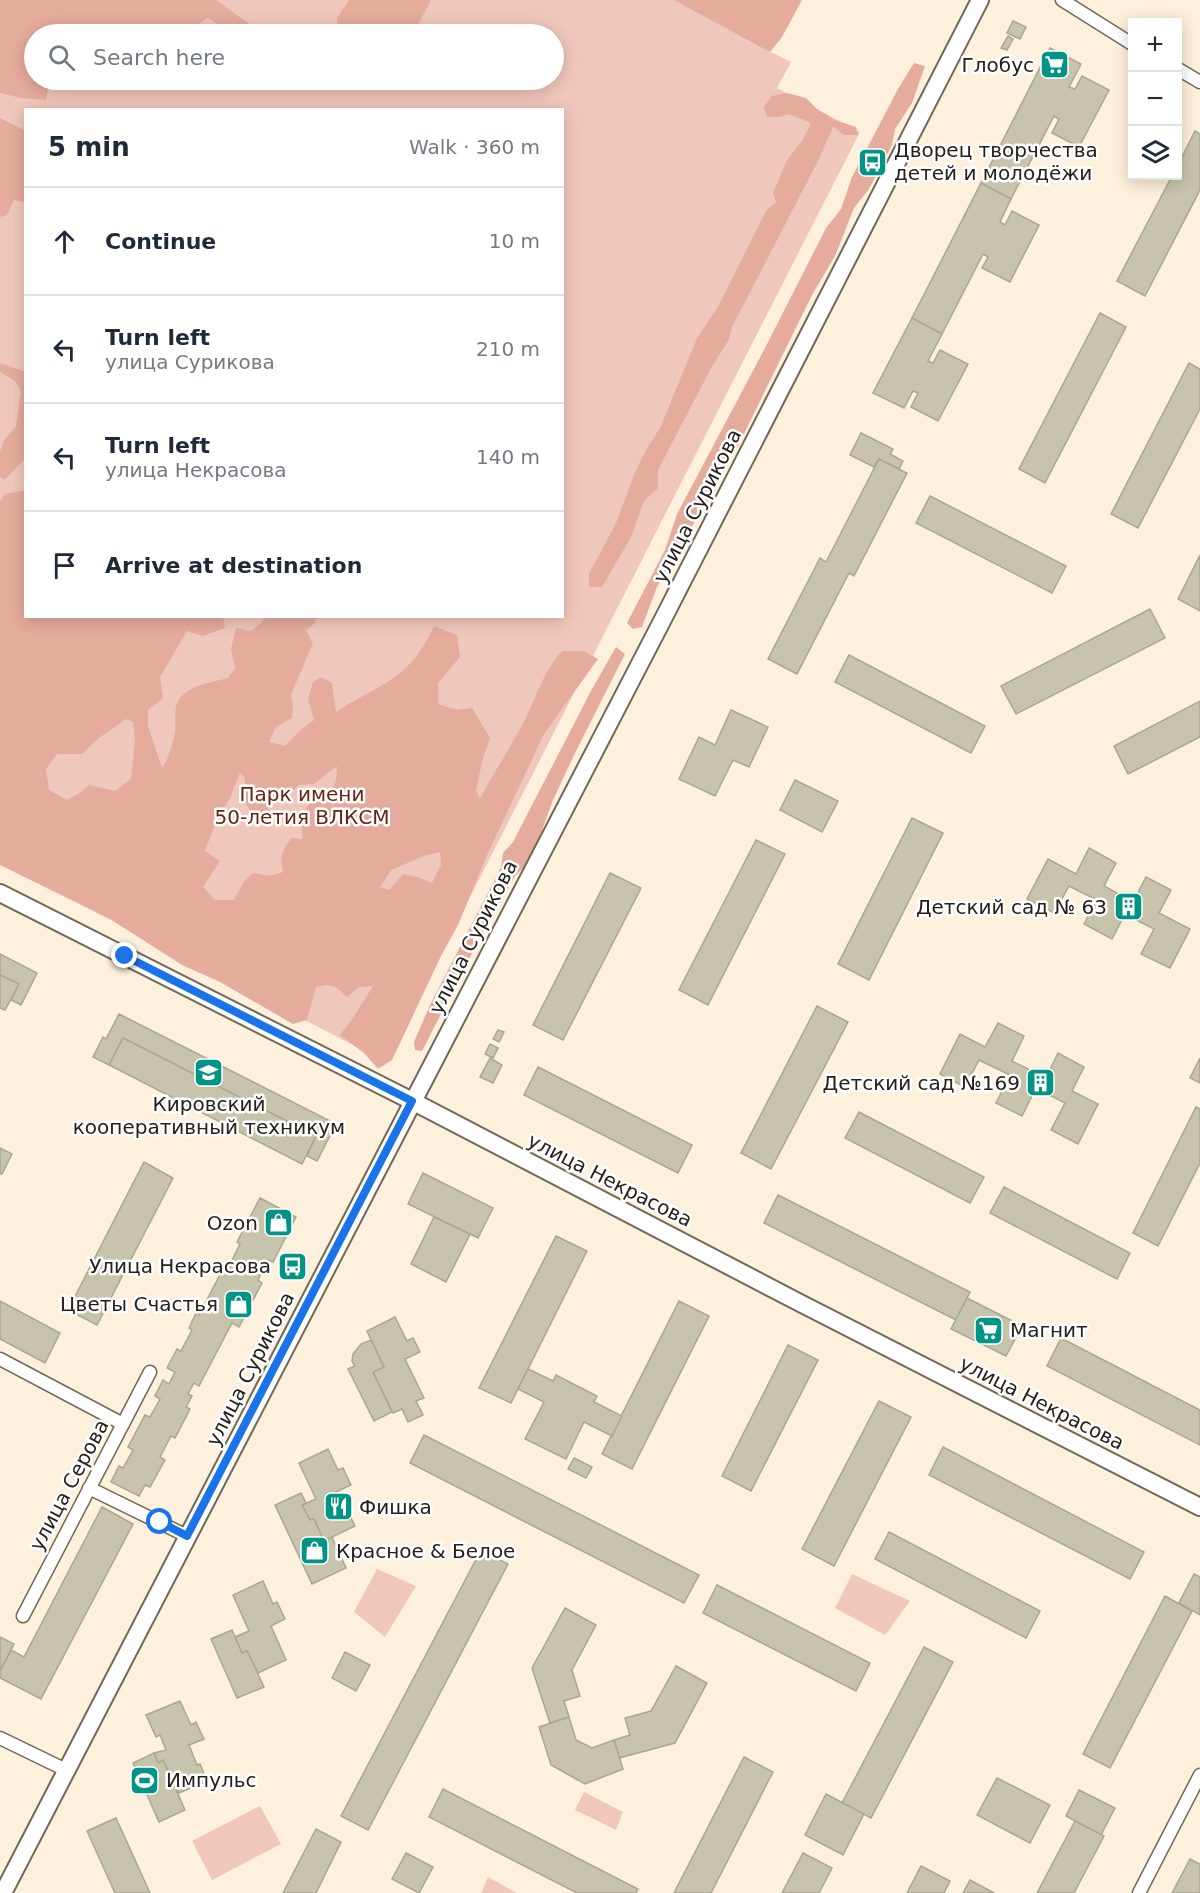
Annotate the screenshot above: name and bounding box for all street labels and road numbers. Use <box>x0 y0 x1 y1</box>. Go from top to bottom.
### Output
street label: улица Сурикова <box>648 425 746 587</box>
street label: улица Сурикова <box>424 856 522 1018</box>
street label: улица Некрасова <box>524 1128 696 1232</box>
street label: улица Сурикова <box>201 1288 299 1450</box>
street label: улица Некрасова <box>956 1351 1128 1455</box>
street label: улица Серова <box>24 1415 114 1555</box>

